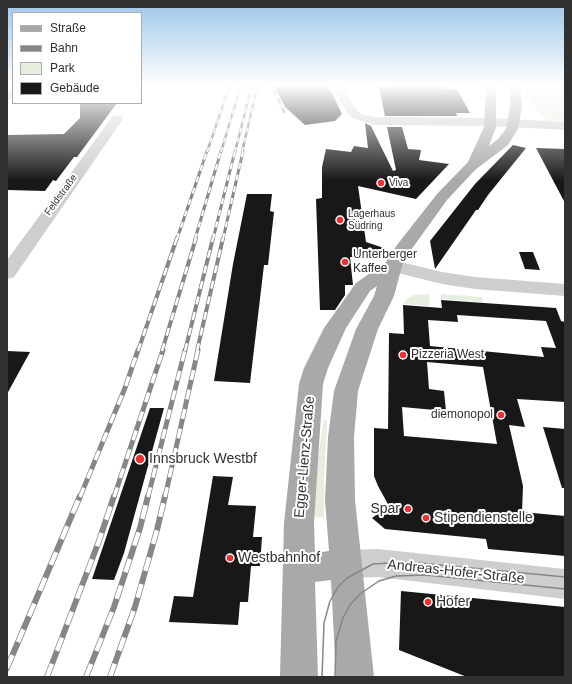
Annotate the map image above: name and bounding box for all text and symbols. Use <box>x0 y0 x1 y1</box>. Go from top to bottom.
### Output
legend <box>12 12 142 104</box>
text: Straße <box>50 21 86 35</box>
text: Bahn <box>50 41 78 55</box>
text: Park <box>50 61 75 75</box>
text: Gebäude <box>50 81 99 95</box>
street label: Feldstraße <box>42 172 80 218</box>
place label: Viva <box>389 177 408 189</box>
marker: Viva <box>376 178 386 188</box>
place label: Lagerhaus Südring <box>348 208 395 232</box>
marker: Lagerhaus Südring <box>335 215 345 225</box>
place label: Unterberger Kaffee <box>353 248 417 276</box>
marker: Unterberger Kaffee <box>340 257 350 267</box>
place label: Pizzeria West <box>411 348 484 362</box>
marker: Pizzeria West <box>398 350 408 360</box>
street label: Egger-Lienz-Straße <box>291 395 319 519</box>
place label: diemonopol <box>431 408 493 422</box>
marker: diemonopol <box>496 410 506 420</box>
place label: Innsbruck Westbf <box>149 451 257 467</box>
marker: Innsbruck Westbf <box>134 453 146 465</box>
place label: Spar <box>370 501 400 517</box>
marker: Spar <box>403 504 413 514</box>
place label: Stipendienstelle <box>434 510 533 526</box>
marker: Stipendienstelle <box>421 513 431 523</box>
place label: Westbahnhof <box>238 550 320 566</box>
marker: Westbahnhof <box>225 553 235 563</box>
street label: Andreas-Hofer-Straße <box>387 556 525 588</box>
place label: Hofer <box>436 594 470 610</box>
marker: Hofer <box>423 597 433 607</box>

